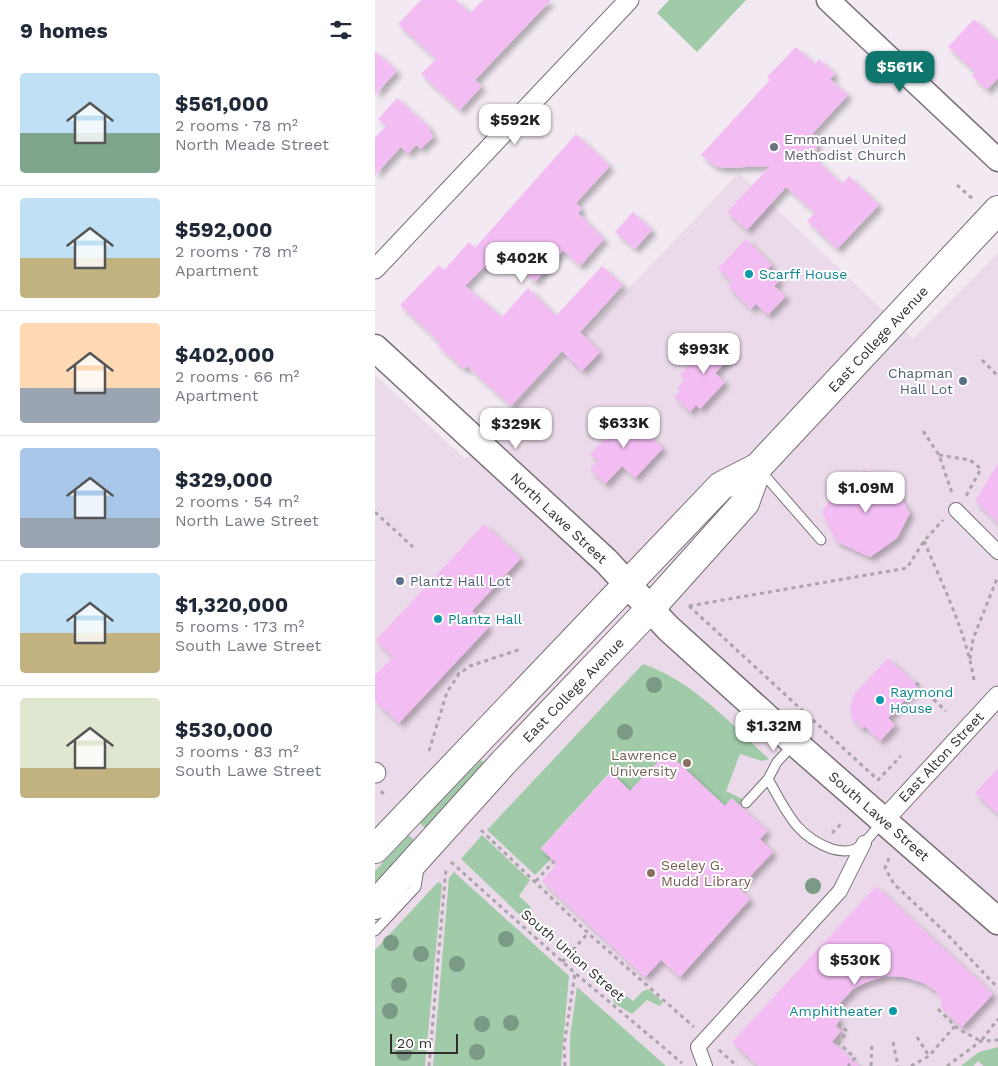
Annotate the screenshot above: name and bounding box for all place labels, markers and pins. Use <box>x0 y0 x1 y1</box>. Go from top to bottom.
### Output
pin: $561K <box>865 51 935 93</box>
pin: $592K <box>480 104 550 146</box>
place label: Emmanuel United Methodist Church <box>784 131 906 163</box>
marker: Emmanuel United Methodist Church <box>768 141 780 153</box>
pin: $402K <box>487 242 557 284</box>
place label: Scarff House <box>759 266 847 282</box>
marker: Scarff House <box>743 268 755 280</box>
pin: $993K <box>669 332 739 375</box>
place label: Chapman Hall Lot <box>888 365 953 397</box>
marker: Chapman Hall Lot <box>957 375 969 387</box>
pin: $633K <box>589 406 659 449</box>
pin: $329K <box>481 408 551 450</box>
pin: $1.09M <box>825 472 907 514</box>
place label: Plantz Hall Lot <box>410 573 511 589</box>
marker: Plantz Hall Lot <box>394 575 406 587</box>
place label: Plantz Hall <box>448 611 523 627</box>
marker: Plantz Hall <box>432 613 444 625</box>
place label: Raymond House <box>890 684 953 716</box>
marker: Raymond House <box>874 694 886 706</box>
pin: $1.32M <box>733 710 815 752</box>
place label: Lawrence University <box>610 747 678 779</box>
marker: Lawrence University <box>681 757 693 769</box>
place label: Seeley G. Mudd Library <box>661 857 752 889</box>
marker: Seeley G. Mudd Library <box>645 867 657 879</box>
pin: $530K <box>820 944 890 986</box>
place label: Amphitheater <box>789 1003 883 1019</box>
marker: Amphitheater <box>887 1005 899 1017</box>

